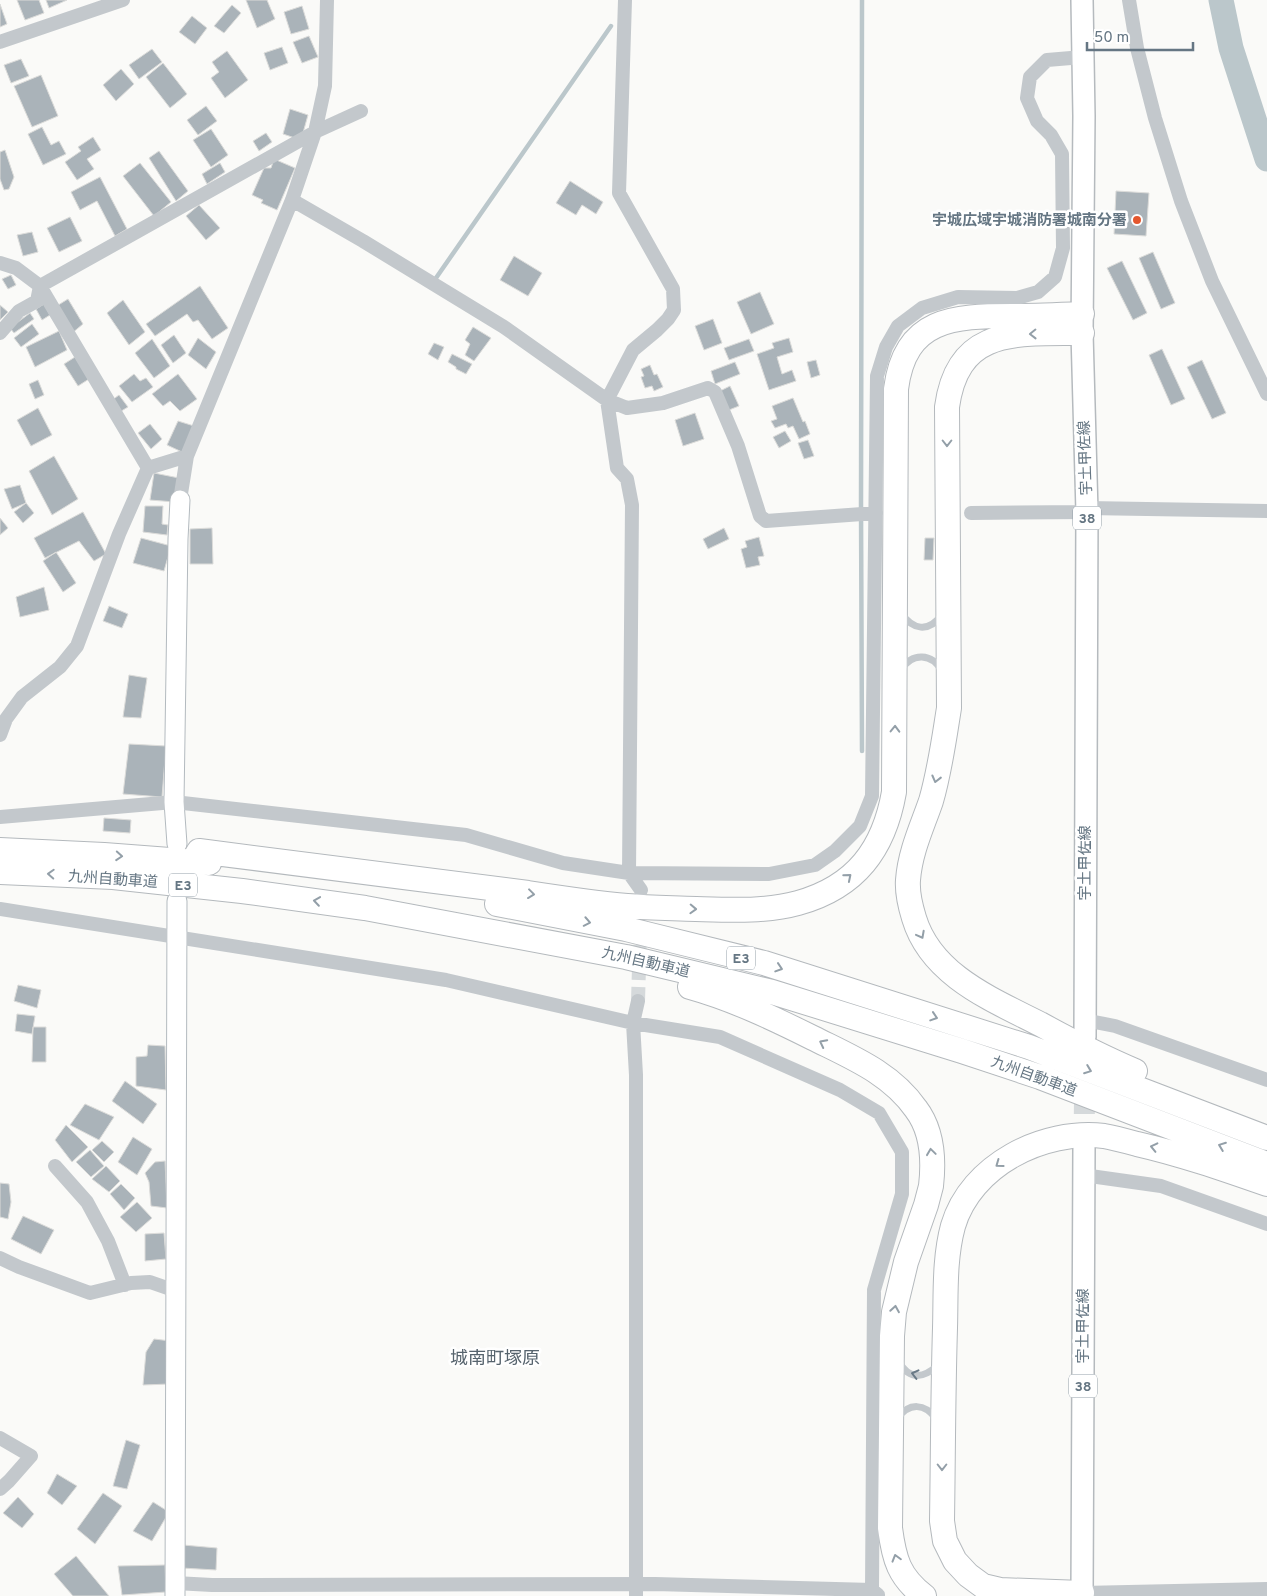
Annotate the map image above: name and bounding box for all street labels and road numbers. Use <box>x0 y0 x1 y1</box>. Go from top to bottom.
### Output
street label: 宇土甲佐線 <box>1076 420 1097 496</box>
road number: 38 <box>1073 506 1101 530</box>
street label: 宇土甲佐線 <box>1077 825 1096 901</box>
street label: 九州自動車道 <box>67 867 159 893</box>
road number: E3 <box>169 874 197 896</box>
street label: 九州自動車道 <box>600 943 692 983</box>
road number: E3 <box>727 946 755 970</box>
street label: 九州自動車道 <box>988 1052 1079 1102</box>
street label: 宇土甲佐線 <box>1075 1288 1094 1364</box>
road number: 38 <box>1069 1374 1097 1398</box>

